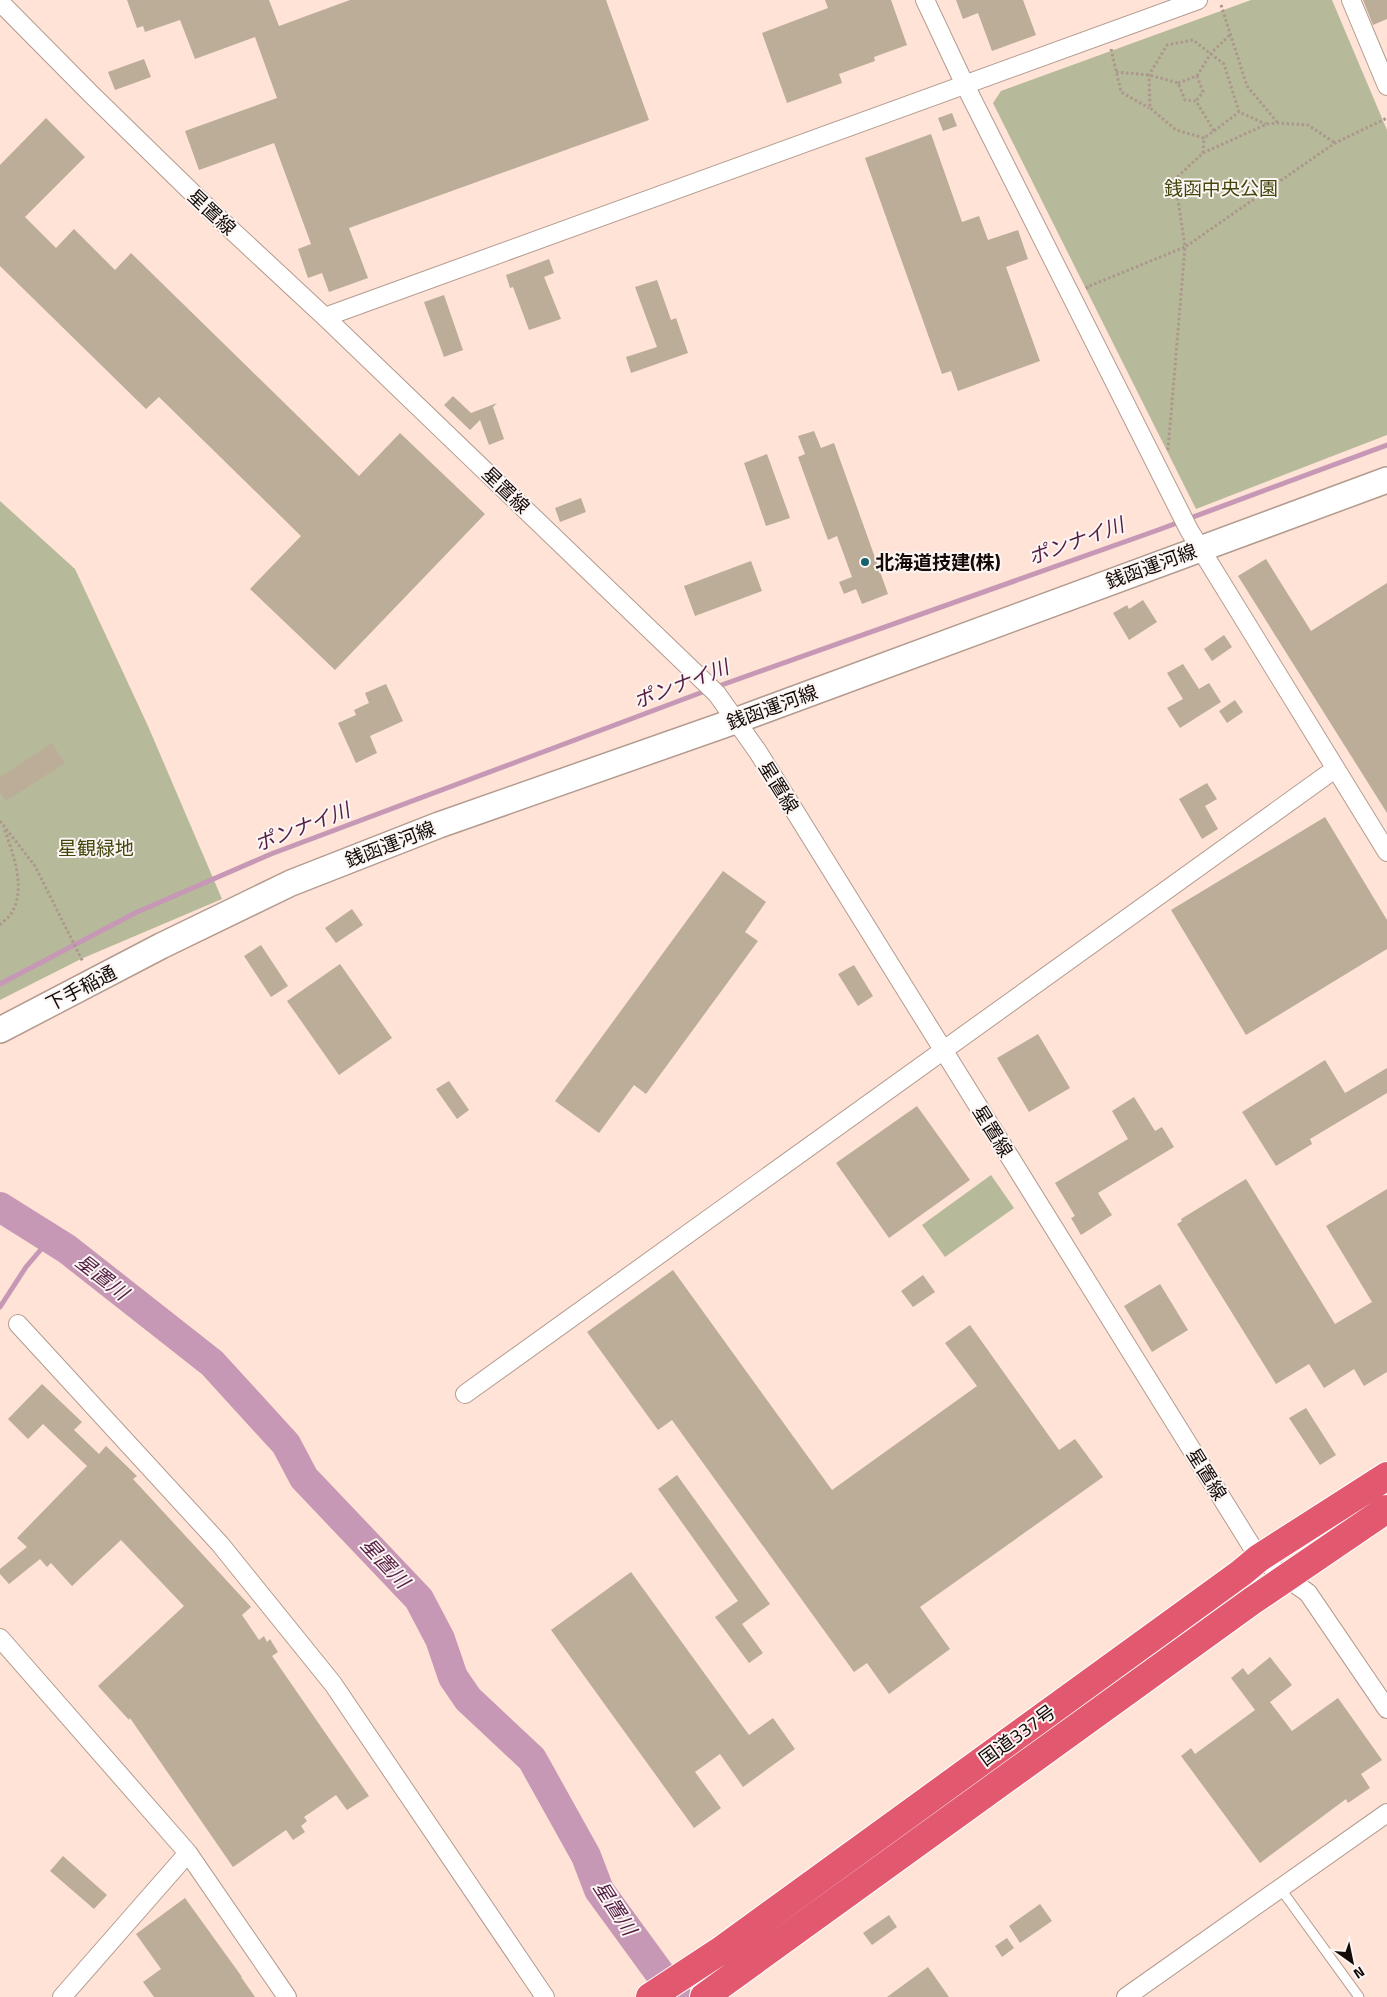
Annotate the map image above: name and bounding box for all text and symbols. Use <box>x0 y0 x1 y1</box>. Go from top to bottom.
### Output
park label: 銭函中央公園 <box>1164 173 1278 202</box>
street label: 星置線 <box>182 182 243 242</box>
street label: 星置線 <box>476 459 537 520</box>
water label: ポンナイ川 <box>1024 508 1130 572</box>
street label: 銭函運河線 <box>1101 536 1200 595</box>
place label: 北海道技建(株) <box>875 547 1001 576</box>
marker: 北海道技建(株) <box>859 556 871 568</box>
water label: ポンナイ川 <box>629 650 735 716</box>
street label: 銭函運河線 <box>722 677 821 736</box>
street label: 星置線 <box>752 755 807 819</box>
water label: ポンナイ川 <box>250 793 356 859</box>
street label: 銭函運河線 <box>340 813 439 874</box>
park label: 星観緑地 <box>58 833 134 862</box>
street label: 下手稲通 <box>40 957 121 1018</box>
street label: 星置線 <box>966 1099 1021 1163</box>
water label: 星置川 <box>69 1246 137 1309</box>
street label: 星置線 <box>1180 1442 1235 1506</box>
water label: 星置川 <box>354 1530 419 1597</box>
street label: 国道337号 <box>972 1697 1061 1772</box>
water label: 星置川 <box>586 1874 646 1943</box>
north arrow <box>1327 1937 1377 1987</box>
text: N <box>1350 1962 1369 1985</box>

